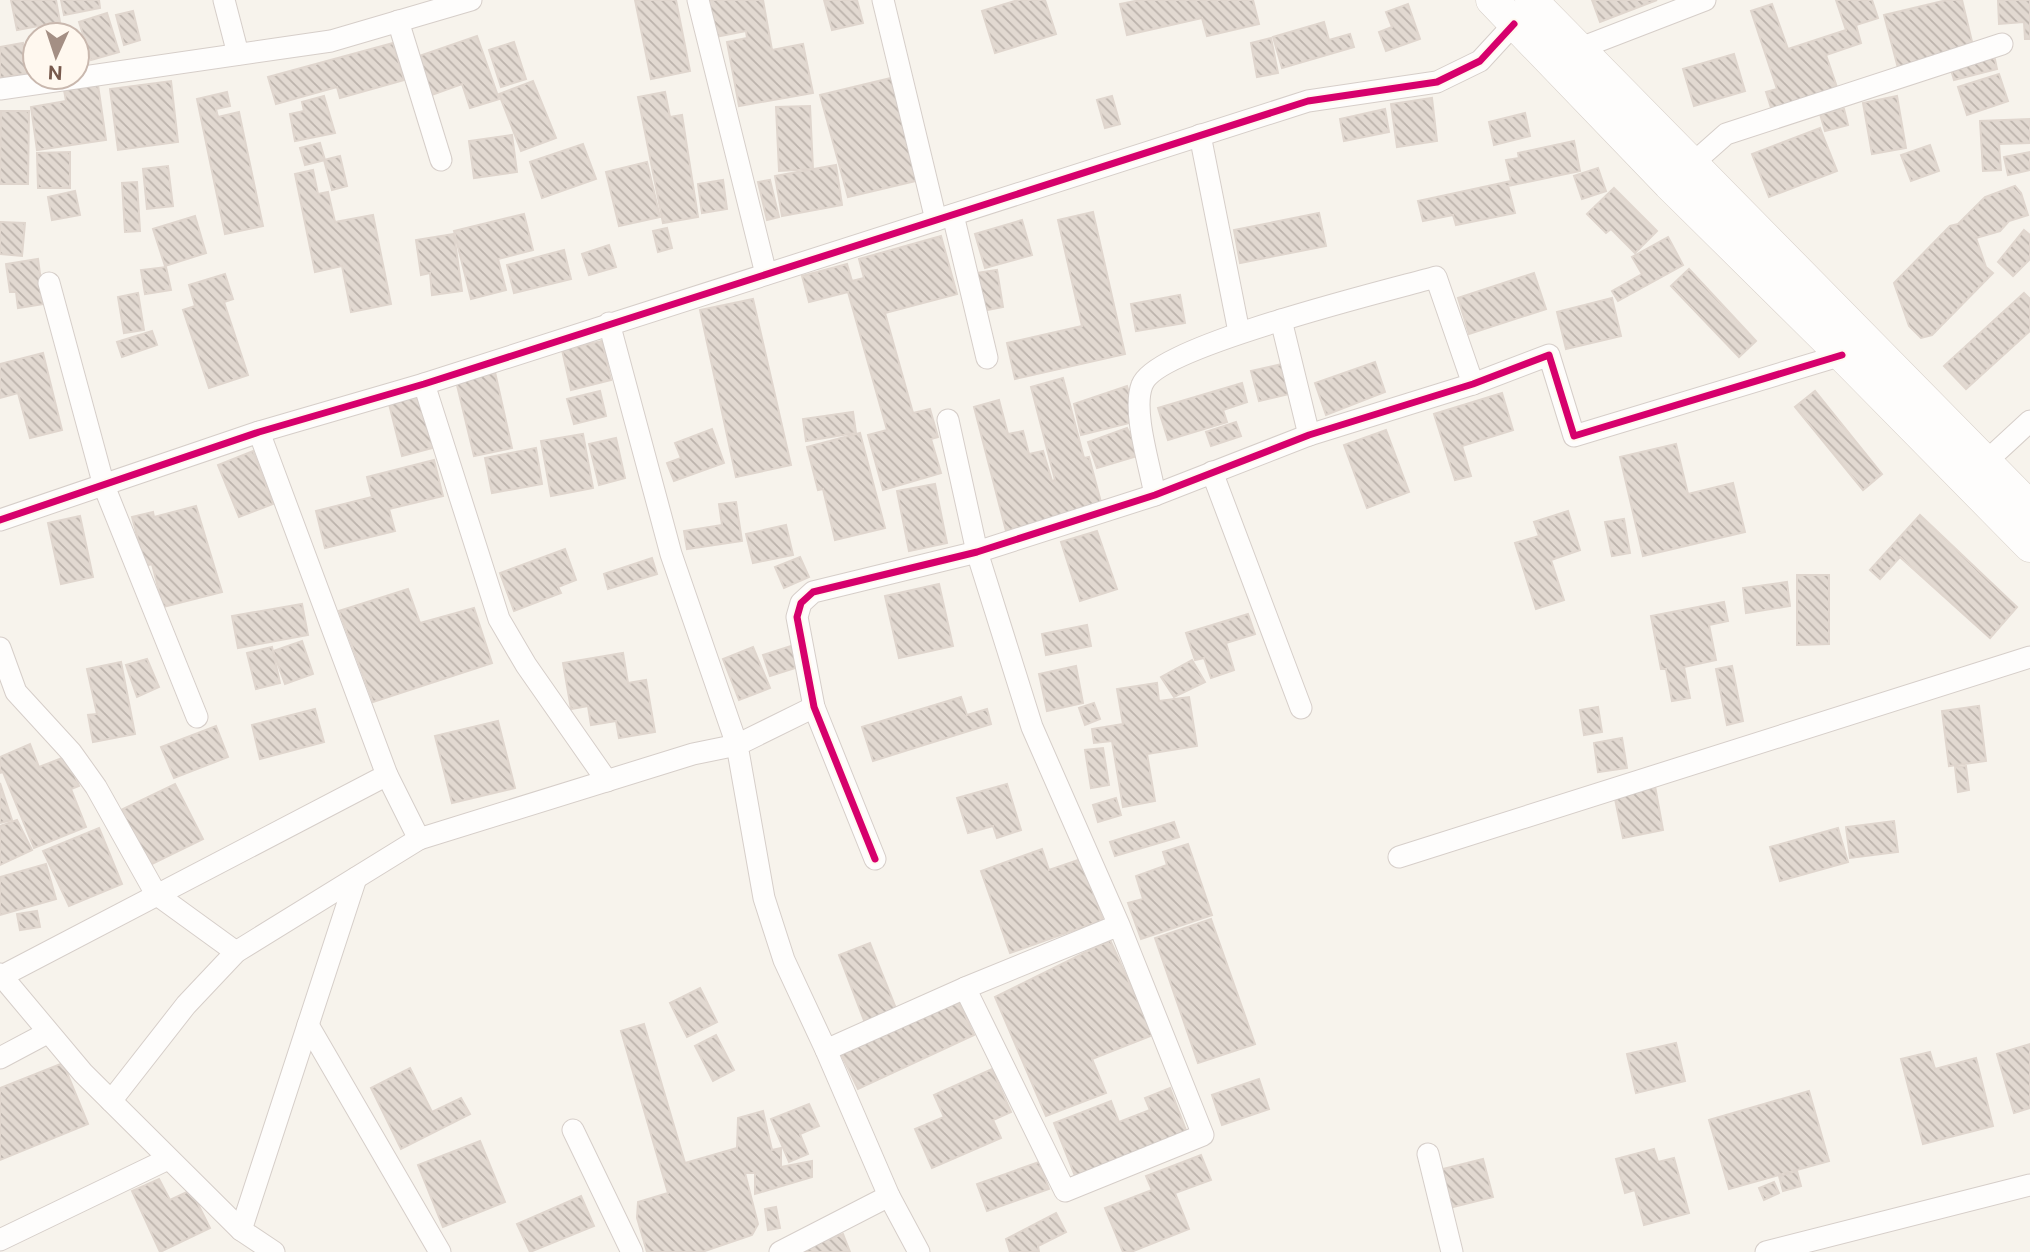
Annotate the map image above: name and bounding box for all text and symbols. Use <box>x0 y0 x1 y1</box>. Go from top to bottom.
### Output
north arrow <box>21 21 91 91</box>
text: N <box>47 62 63 84</box>

